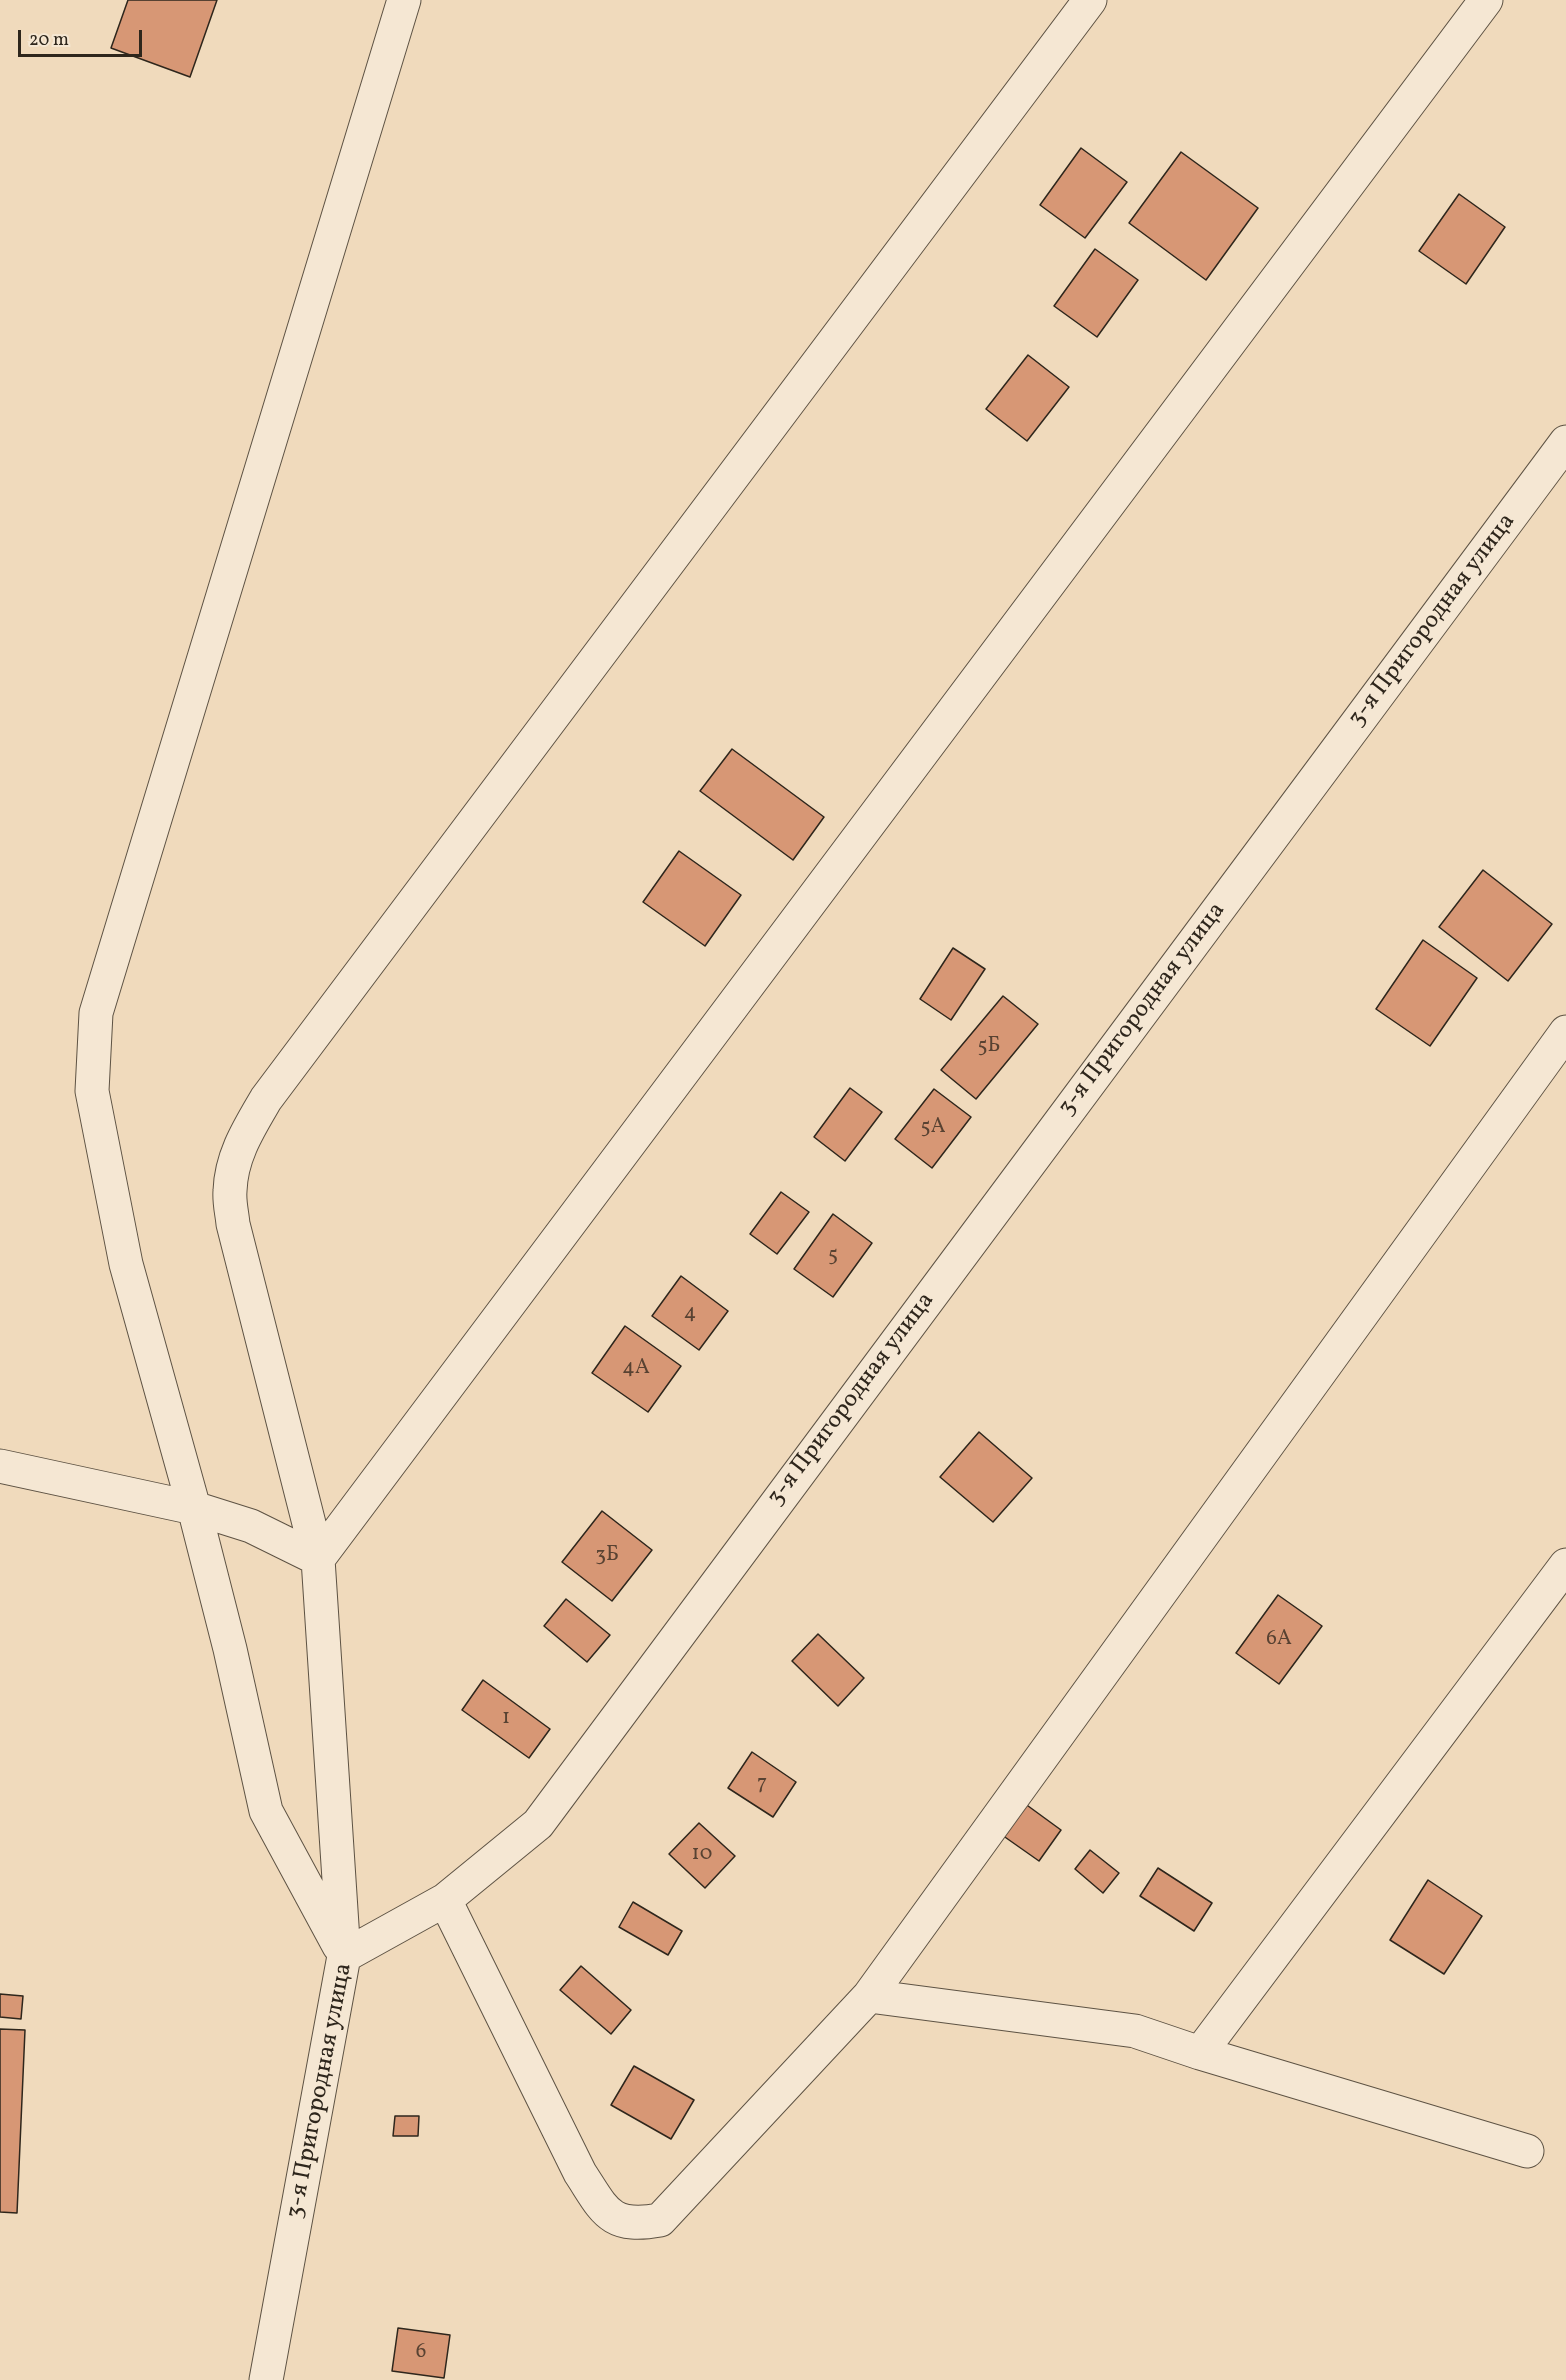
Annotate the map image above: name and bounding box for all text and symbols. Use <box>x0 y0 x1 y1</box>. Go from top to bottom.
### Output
scale bar <box>21 18 146 56</box>
text: 20 m <box>29 28 69 53</box>
street label: 3-я Пригородная улица <box>1343 509 1523 733</box>
street label: 3-я Пригородная улица <box>1053 898 1233 1122</box>
house number: 5Б <box>977 1034 1001 1060</box>
house number: 5А <box>921 1115 945 1141</box>
house number: 5 <box>828 1243 838 1269</box>
street label: 3-я Пригородная улица <box>762 1288 942 1512</box>
house number: 4 <box>684 1301 696 1327</box>
house number: 4А <box>622 1356 650 1382</box>
house number: 3Б <box>595 1543 619 1569</box>
house number: 6А <box>1266 1627 1292 1653</box>
house number: 1 <box>502 1706 510 1732</box>
house number: 7 <box>757 1772 767 1798</box>
house number: 10 <box>692 1842 712 1868</box>
street label: 3-я Пригородная улица <box>282 1961 360 2221</box>
house number: 6 <box>416 2340 426 2366</box>

